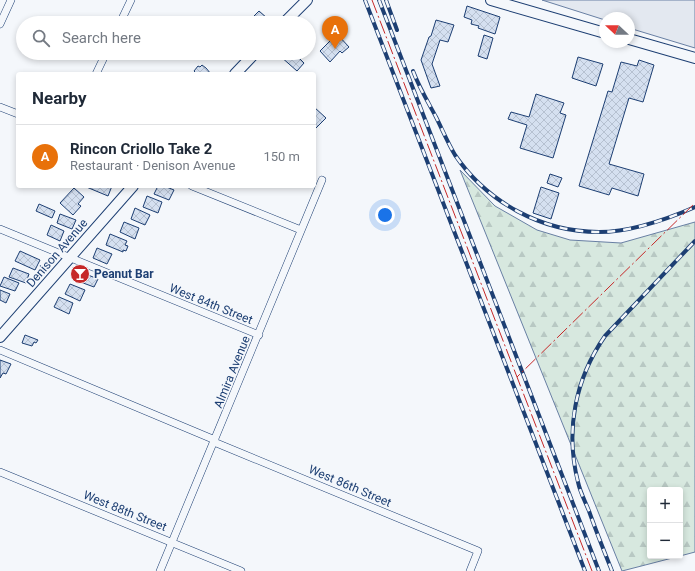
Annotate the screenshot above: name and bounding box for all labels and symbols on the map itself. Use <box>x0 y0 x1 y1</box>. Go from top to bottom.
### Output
north arrow <box>599 12 635 48</box>
pin: A <box>322 16 348 49</box>
your location <box>375 205 395 225</box>
street label: Denison Avenue <box>24 216 90 290</box>
bar icon: Peanut Bar <box>69 263 91 285</box>
place label: Peanut Bar <box>94 267 154 281</box>
street label: West 84th Street <box>167 281 255 327</box>
street label: Almira Avenue <box>211 334 253 410</box>
street label: West 86th Street <box>306 462 394 510</box>
street label: West 88th Street <box>81 488 169 534</box>

